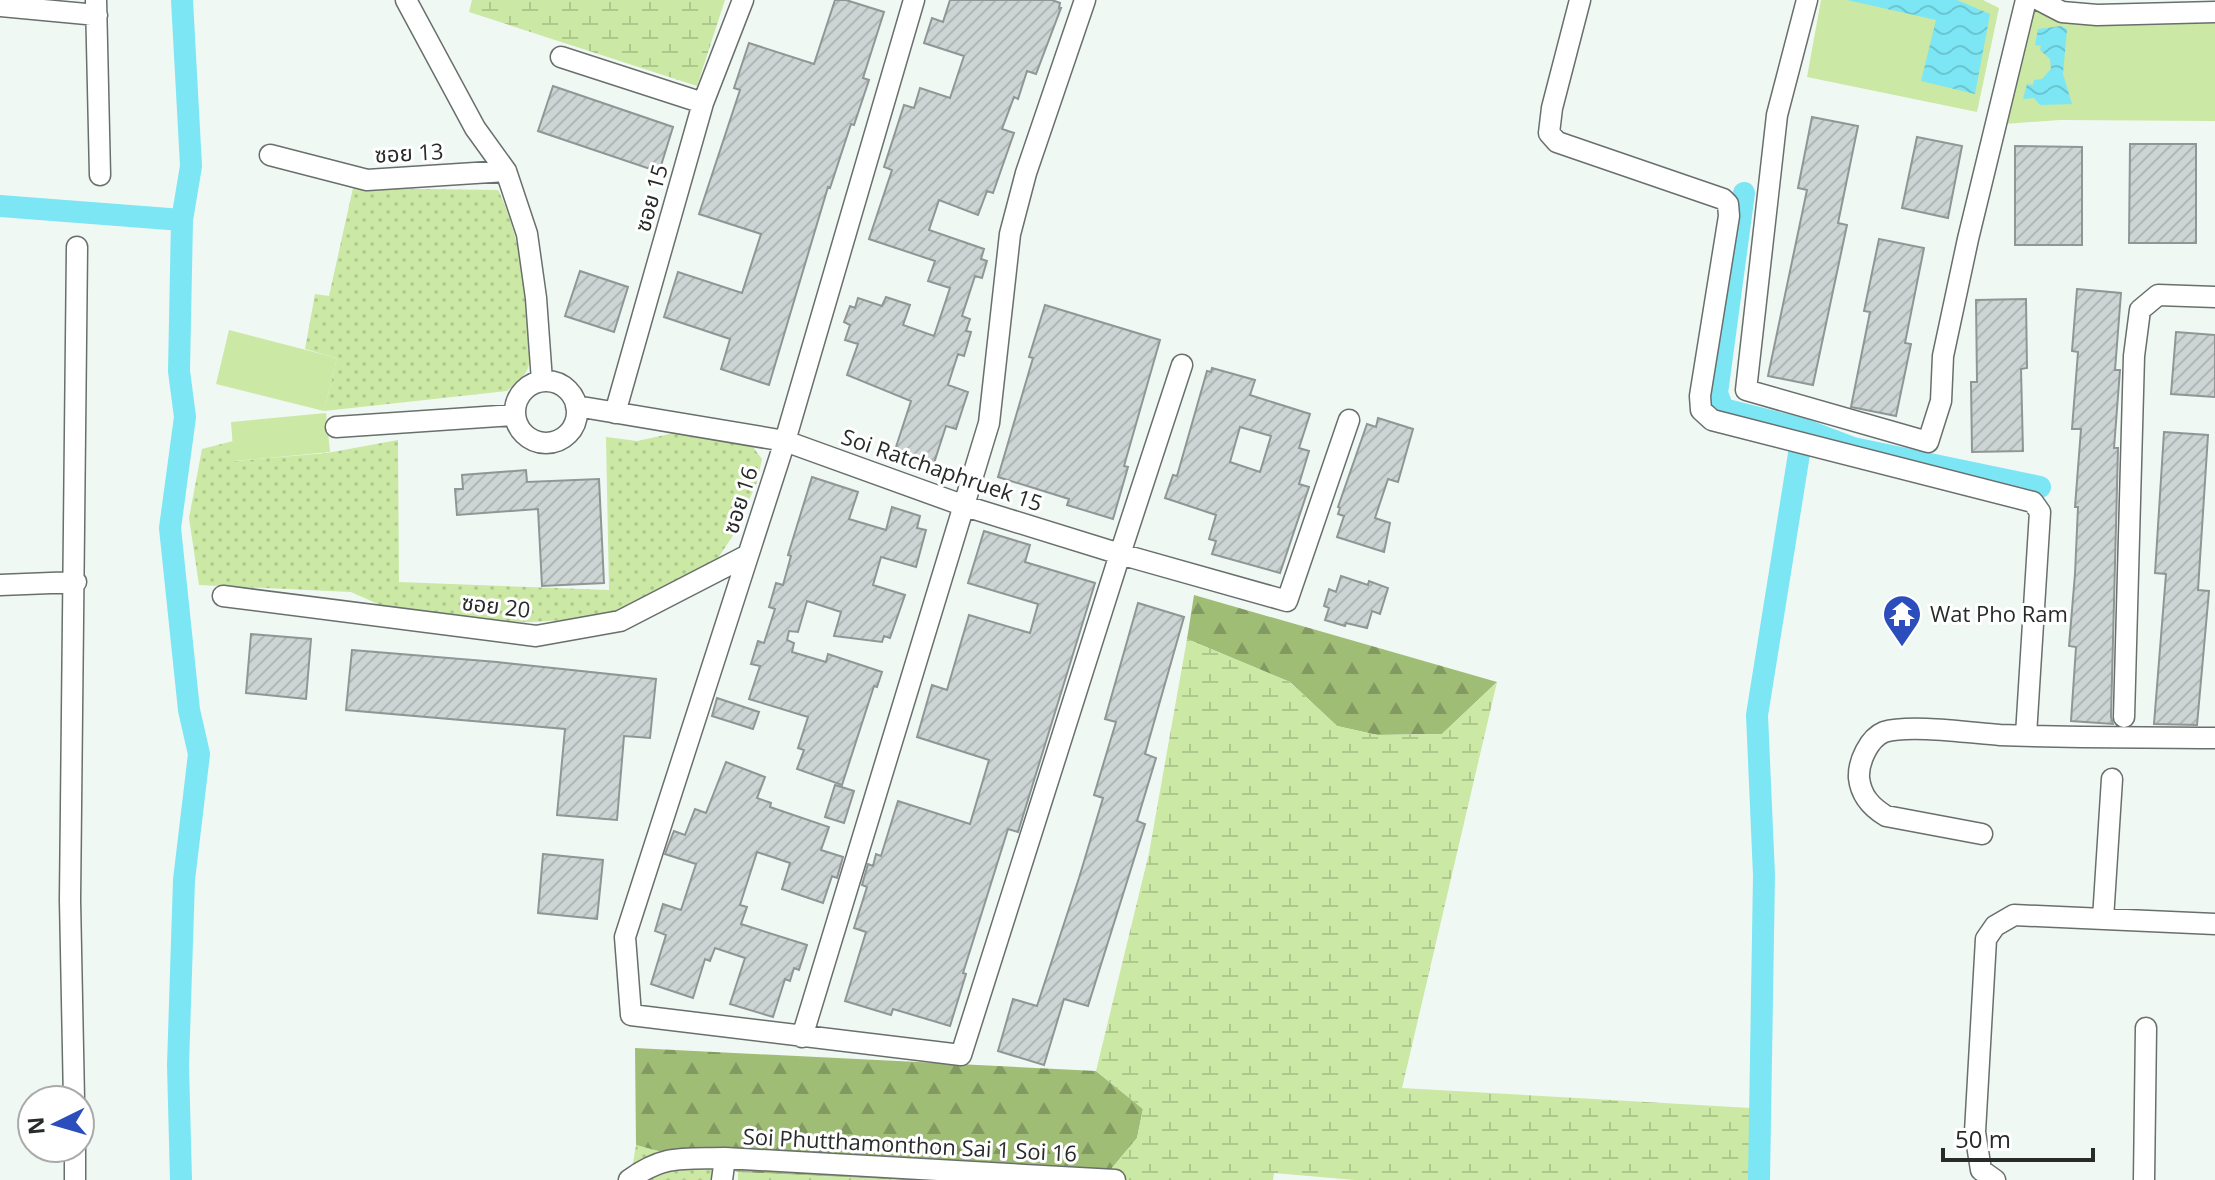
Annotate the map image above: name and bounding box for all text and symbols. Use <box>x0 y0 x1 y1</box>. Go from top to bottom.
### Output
street label: ซอย 13 <box>374 135 444 169</box>
street label: ซอย 15 <box>626 161 674 235</box>
street label: Soi Ratchaphruek 15 <box>838 421 1047 518</box>
street label: ซอย 16 <box>714 462 764 537</box>
street label: ซอย 20 <box>460 586 532 624</box>
temple icon: Wat Pho Ram <box>1881 593 1923 648</box>
place label: Wat Pho Ram <box>1930 598 2068 628</box>
north arrow <box>16 1084 96 1164</box>
scale bar <box>1943 1112 2093 1162</box>
text: N <box>19 1116 51 1136</box>
street label: Soi Phutthamonthon Sai 1 Soi 16 <box>742 1120 1078 1168</box>
text: 50 m <box>1955 1122 2011 1155</box>

